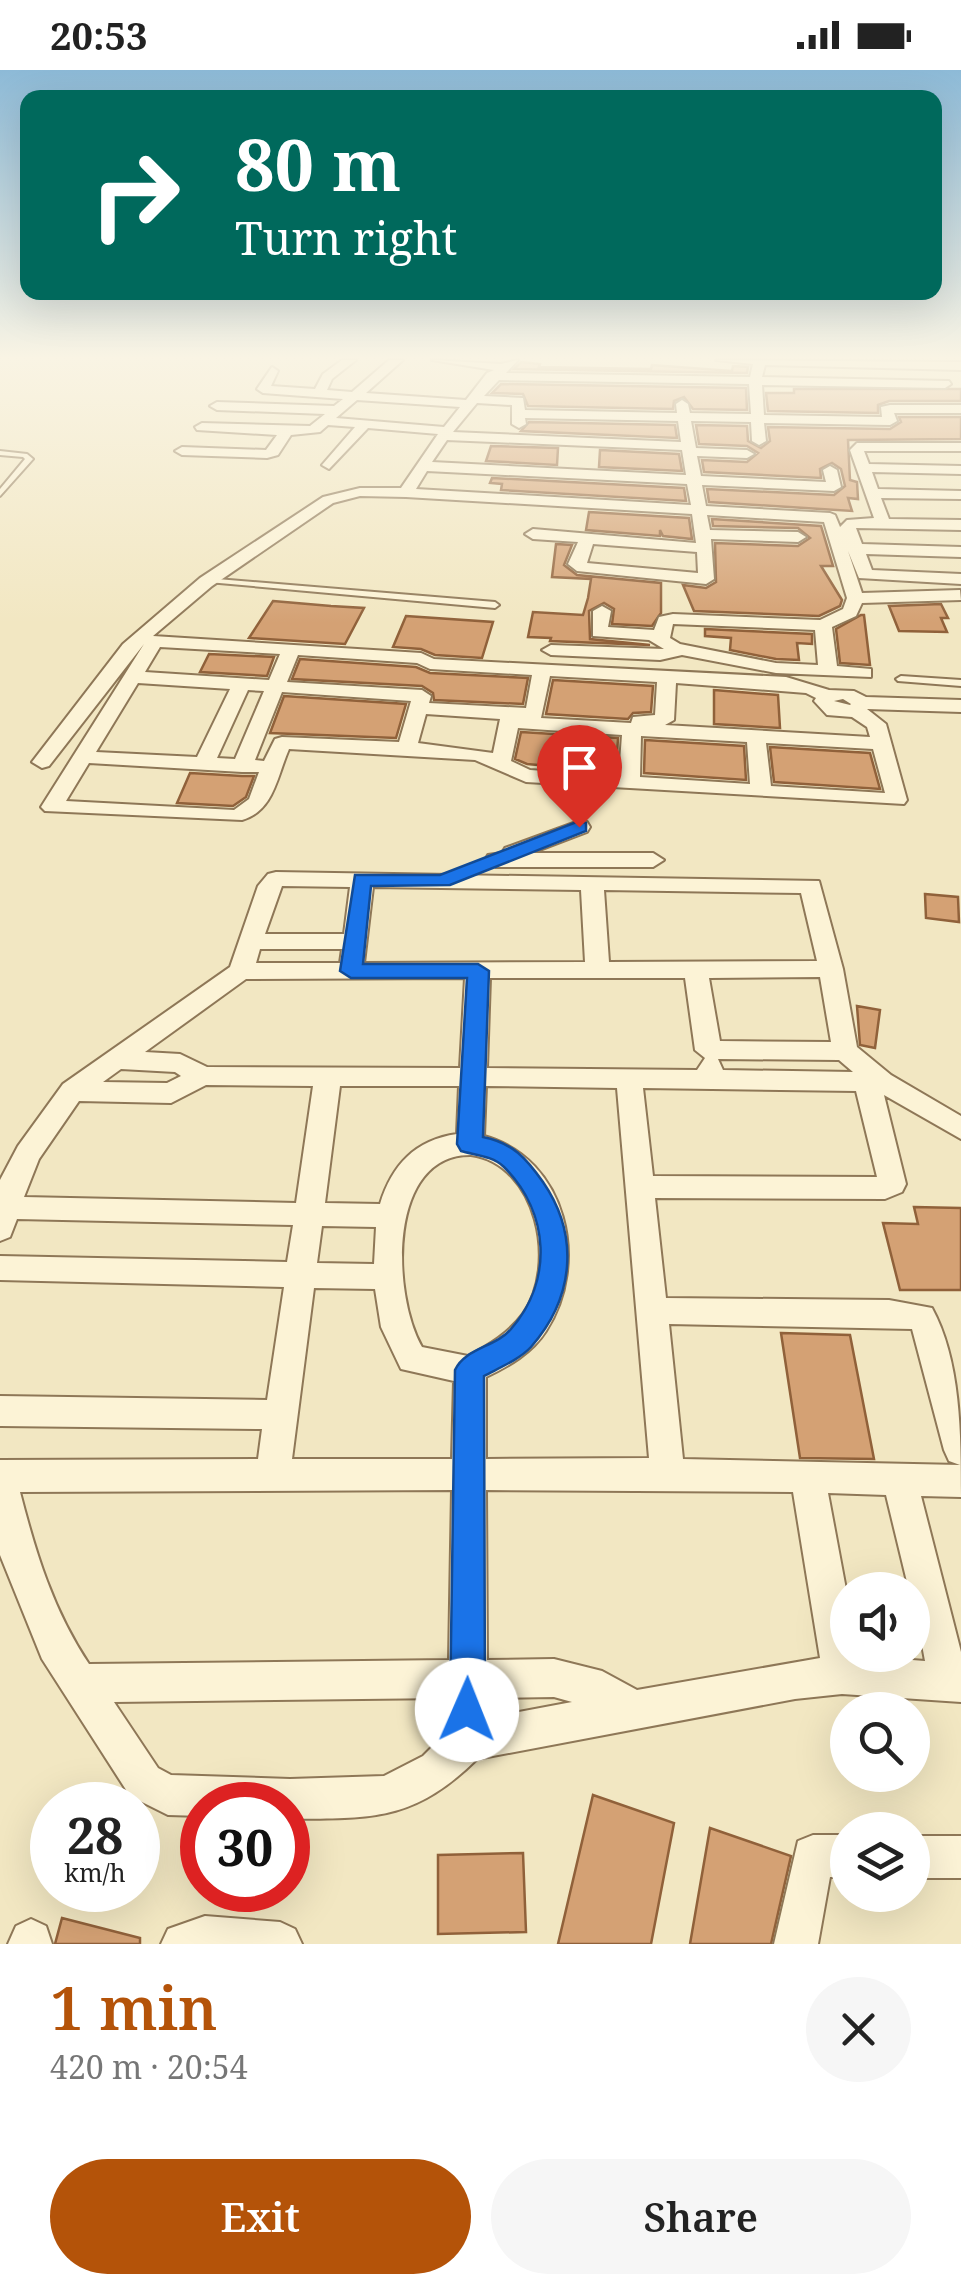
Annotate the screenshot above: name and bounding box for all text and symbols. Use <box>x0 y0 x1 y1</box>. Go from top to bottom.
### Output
text: 20:53 <box>50 9 147 61</box>
text: 80 m <box>235 116 401 212</box>
icon: right <box>70 130 200 260</box>
text: Turn right <box>235 207 457 268</box>
pin <box>537 725 622 828</box>
icon: arrive <box>552 740 607 795</box>
map controls <box>830 1572 930 1912</box>
button: sound <box>830 1572 930 1672</box>
position arrow <box>415 1658 519 1762</box>
button: search <box>830 1692 930 1792</box>
speed limit sign: 30 <box>180 1782 310 1912</box>
text: 28 <box>67 1801 123 1869</box>
button: layers <box>830 1812 930 1912</box>
text: km/h <box>64 1855 126 1889</box>
text: 1 min <box>50 1966 218 2048</box>
button: close <box>806 1977 911 2082</box>
text: 420 m · 20:54 <box>50 2045 248 2088</box>
button: Exit <box>50 2159 471 2274</box>
button: Share <box>491 2159 911 2274</box>

